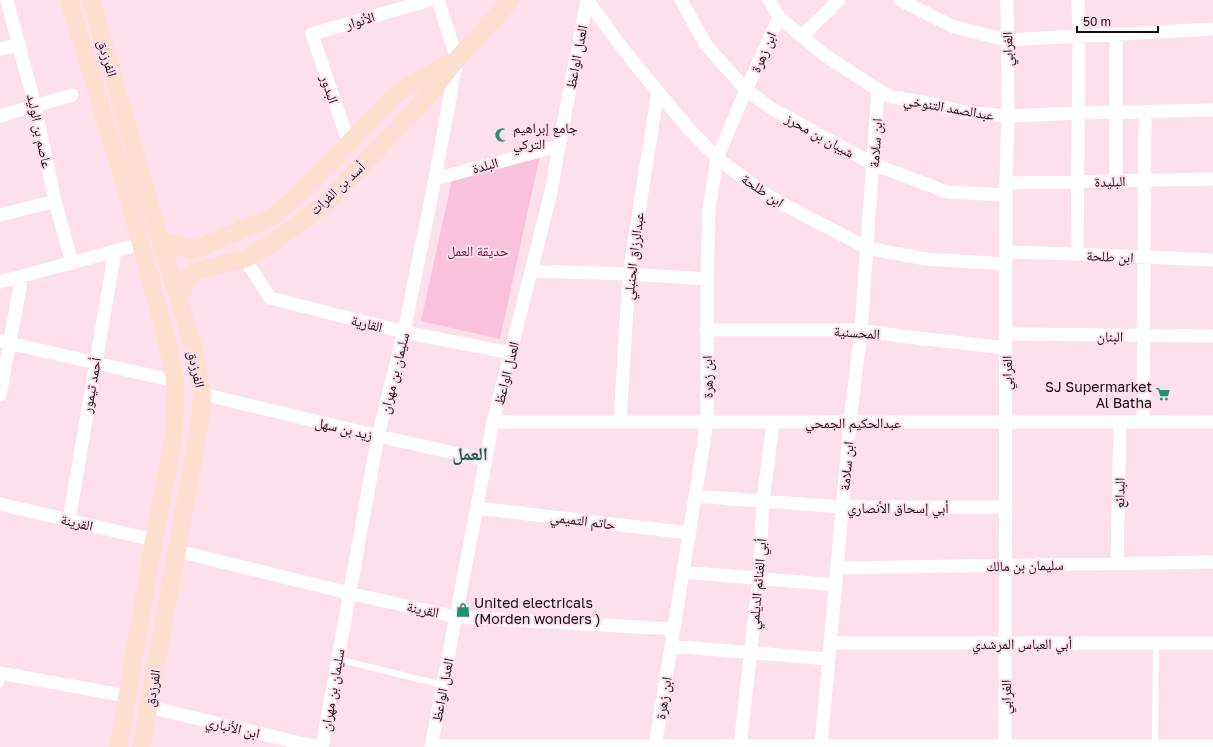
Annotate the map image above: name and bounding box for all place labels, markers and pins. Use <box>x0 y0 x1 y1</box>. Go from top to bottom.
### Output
place label: جامع إبراهيم التركي <box>513 119 578 155</box>
mosque icon: جامع إبراهيم التركي <box>494 127 510 143</box>
place label: SJ Supermarket Al Batha <box>1045 378 1152 411</box>
supermarket icon: SJ Supermarket Al Batha <box>1155 386 1171 402</box>
place label: United electricals (Morden wonders ) <box>474 594 601 627</box>
shop icon: United electricals (Morden wonders ) <box>455 602 471 618</box>

